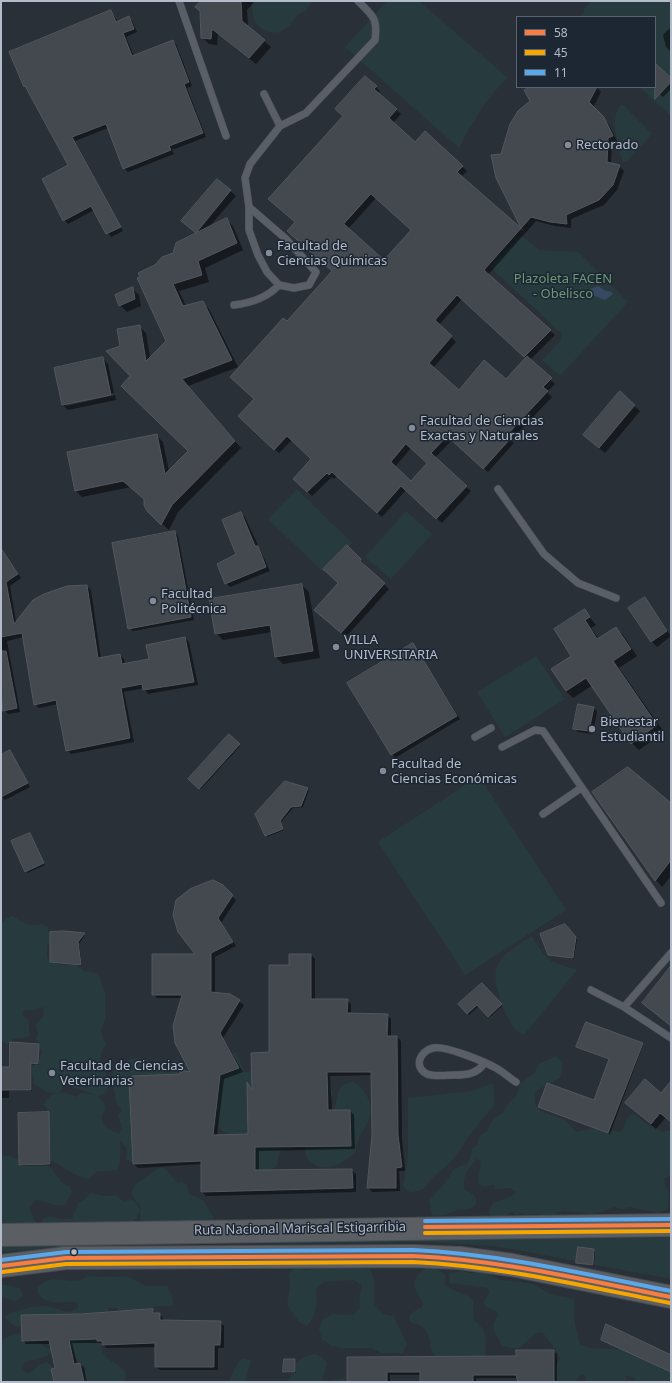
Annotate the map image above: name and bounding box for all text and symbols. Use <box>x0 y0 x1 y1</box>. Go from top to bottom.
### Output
legend <box>516 16 656 88</box>
text: 58 <box>554 24 568 41</box>
text: 45 <box>554 44 568 61</box>
text: 11 <box>554 64 568 81</box>
place label: Rectorado <box>576 137 638 153</box>
marker: Rectorado <box>563 140 573 150</box>
place label: Facultad de Ciencias Químicas <box>277 238 387 269</box>
marker: Facultad de Ciencias Químicas <box>264 248 274 258</box>
park label: Plazoleta FACEN - Obelisco <box>514 271 612 302</box>
place label: Facultad de Ciencias Exactas y Naturales <box>420 413 544 444</box>
marker: Facultad de Ciencias Exactas y Naturales <box>407 423 417 433</box>
place label: Facultad Politécnica <box>161 586 227 617</box>
marker: Facultad Politécnica <box>148 596 158 606</box>
place label: VILLA UNIVERSITARIA <box>344 632 438 663</box>
marker: VILLA UNIVERSITARIA <box>331 642 341 652</box>
place label: Bienestar Estudiantil <box>600 714 664 745</box>
marker: Bienestar Estudiantil <box>587 724 597 734</box>
place label: Facultad de Ciencias Económicas <box>391 756 517 787</box>
marker: Facultad de Ciencias Económicas <box>378 766 388 776</box>
place label: Facultad de Ciencias Veterinarias <box>60 1058 184 1089</box>
marker: Facultad de Ciencias Veterinarias <box>47 1068 57 1078</box>
street label: Ruta Nacional Mariscal Estigarribia <box>194 1219 406 1239</box>
unlabelled marker <box>69 1247 79 1257</box>

